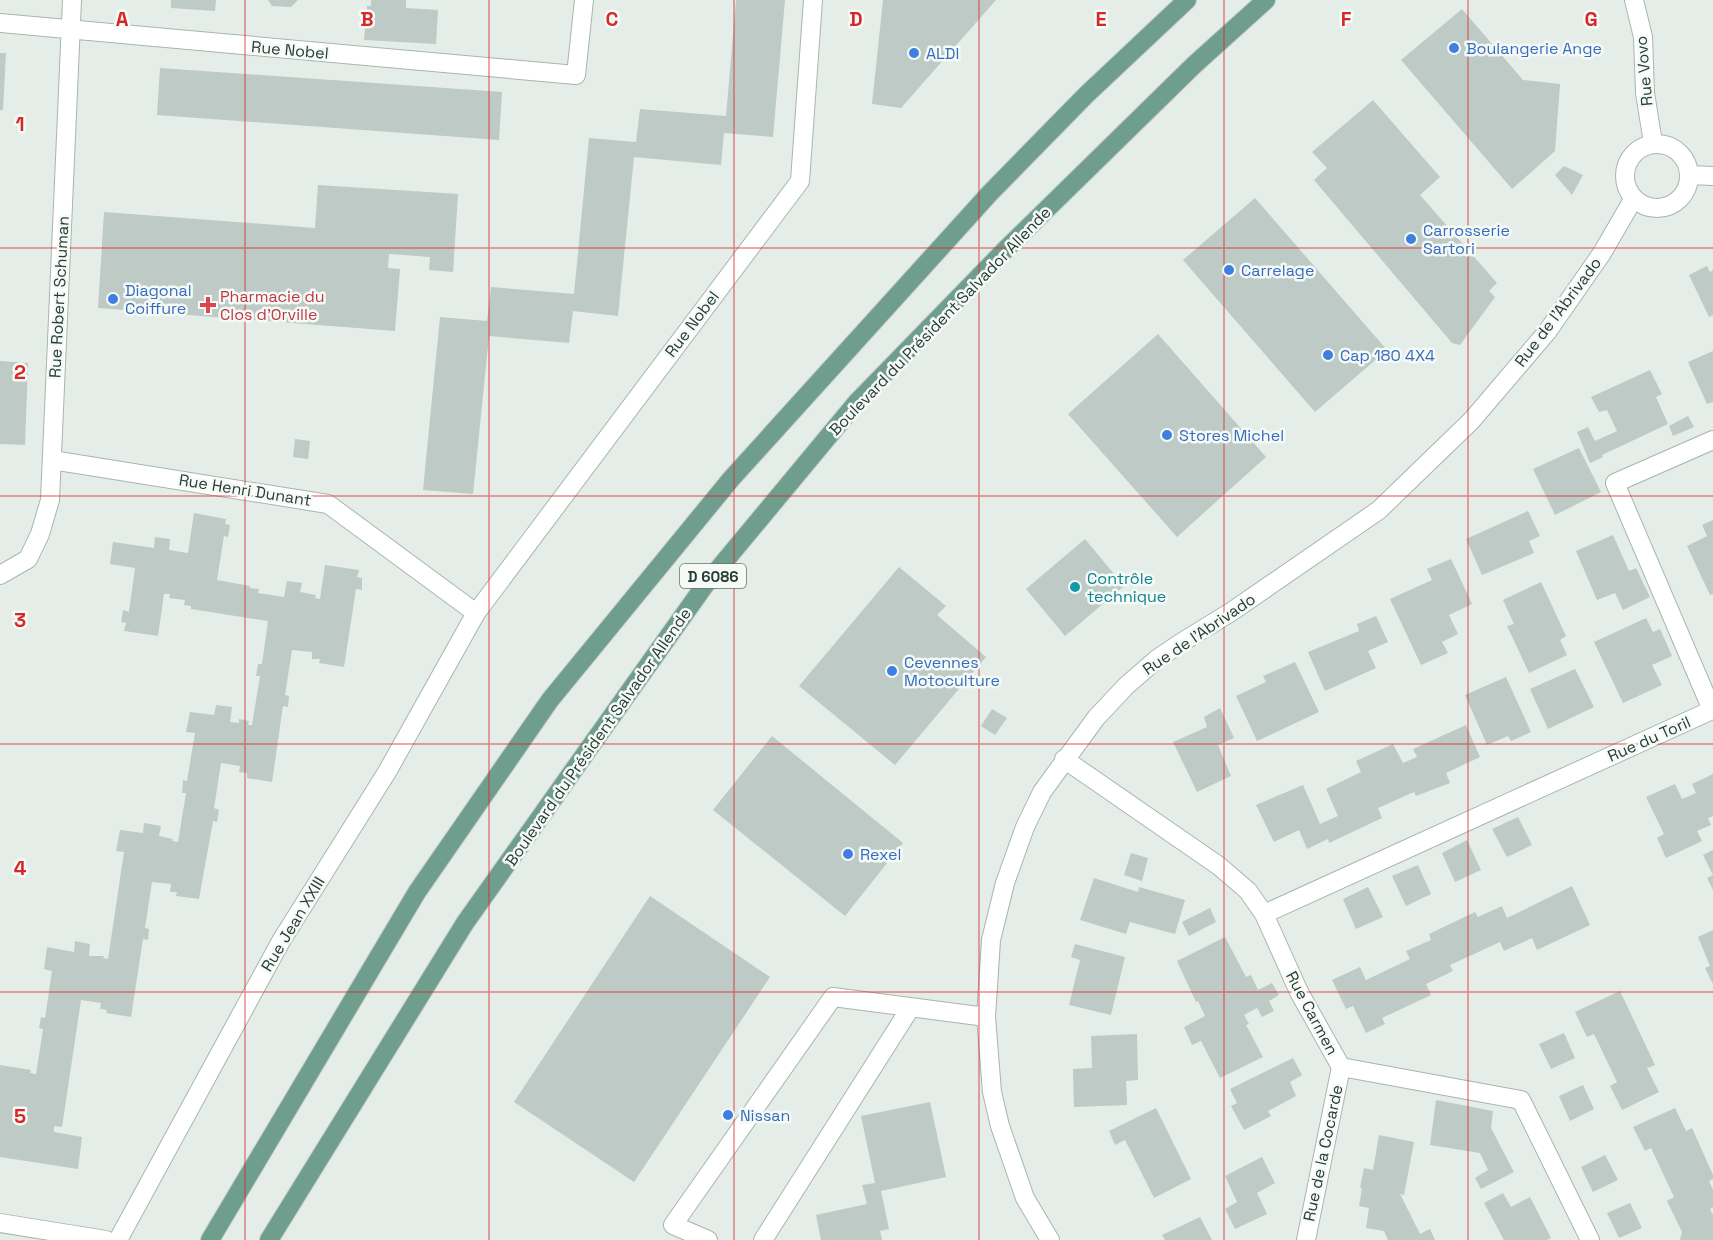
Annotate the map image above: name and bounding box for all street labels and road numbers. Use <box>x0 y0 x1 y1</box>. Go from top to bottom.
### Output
street label: Rue Vovo <box>1630 35 1658 107</box>
street label: Rue Nobel <box>250 36 330 64</box>
street label: Boulevard du Président Salvador Allende <box>825 202 1055 440</box>
street label: Rue Robert Schuman <box>44 215 74 379</box>
street label: Rue de l'Abrivado <box>1510 253 1606 371</box>
street label: Rue Nobel <box>660 287 724 361</box>
street label: Rue Henri Dunant <box>177 469 313 511</box>
road number: D 6086 <box>680 564 746 588</box>
street label: Rue de l'Abrivado <box>1138 588 1260 680</box>
street label: Boulevard du Président Salvador Allende <box>500 604 696 870</box>
street label: Rue du Toril <box>1604 711 1694 767</box>
street label: Rue Jean XXIII <box>256 873 330 975</box>
street label: Rue Carmen <box>1281 967 1343 1059</box>
street label: Rue de la Cocarde <box>1298 1083 1348 1223</box>

